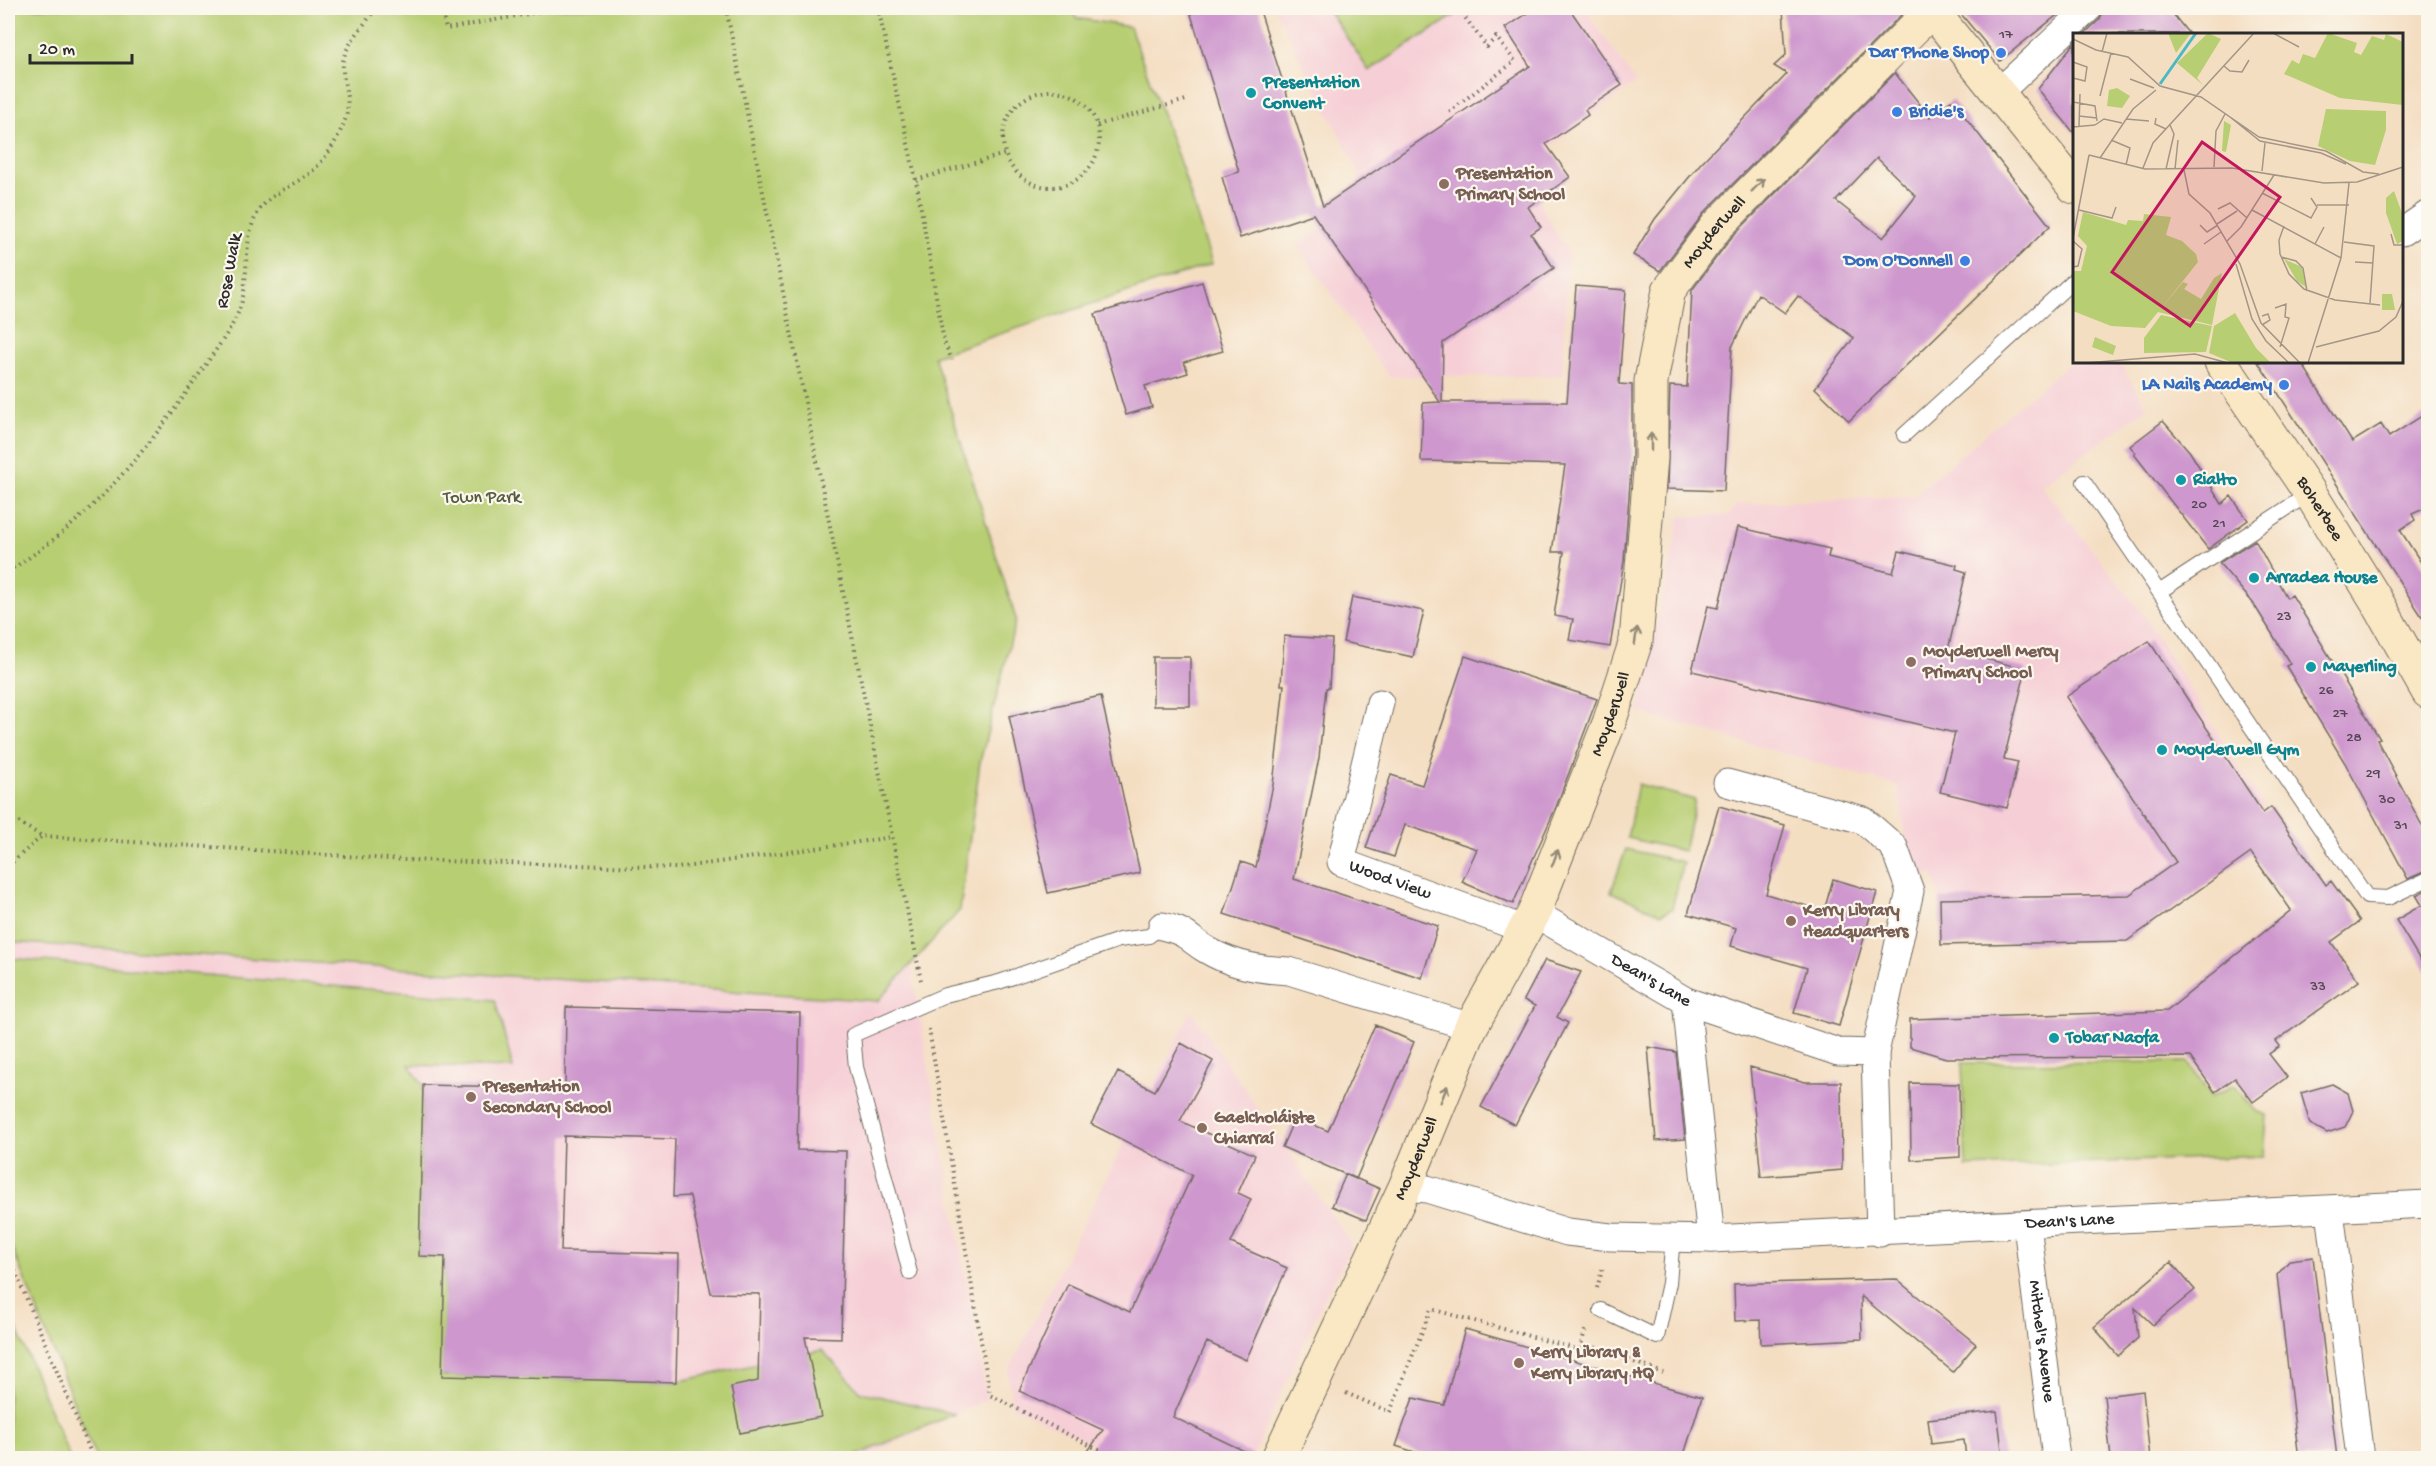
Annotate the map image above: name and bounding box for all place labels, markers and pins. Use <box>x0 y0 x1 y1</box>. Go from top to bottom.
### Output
place label: Dar Phone Shop <box>1867 43 1989 64</box>
marker: Dar Phone Shop <box>1994 46 2008 60</box>
place label: Presentation Convent <box>1262 73 1360 115</box>
marker: Presentation Convent <box>1244 86 1258 100</box>
place label: Bridie's <box>1908 102 1965 123</box>
marker: Bridie's <box>1890 105 1904 119</box>
place label: Presentation Primary School <box>1455 164 1565 206</box>
marker: Presentation Primary School <box>1437 177 1451 191</box>
place label: Dom O'Donnell <box>1842 251 1953 272</box>
marker: Dom O'Donnell <box>1958 254 1972 268</box>
place label: LA Nails Academy <box>2142 375 2272 396</box>
marker: LA Nails Academy <box>2277 378 2291 392</box>
place label: Rialto <box>2192 470 2238 491</box>
marker: Rialto <box>2174 473 2188 487</box>
place label: Arradea House <box>2265 568 2378 589</box>
marker: Arradea House <box>2247 571 2261 585</box>
place label: Moyderwell Mercy Primary School <box>1922 642 2059 684</box>
marker: Moyderwell Mercy Primary School <box>1904 655 1918 669</box>
place label: Mayerling <box>2323 657 2397 678</box>
marker: Mayerling <box>2304 660 2318 674</box>
place label: Moyderwell Gym <box>2174 740 2300 761</box>
marker: Moyderwell Gym <box>2155 743 2169 757</box>
place label: Kerry Library Headquarters <box>1802 901 1910 943</box>
marker: Kerry Library Headquarters <box>1784 914 1798 928</box>
place label: Tobar Naofa <box>2064 1028 2160 1049</box>
marker: Tobar Naofa <box>2047 1031 2061 1045</box>
place label: Presentation Secondary School <box>482 1077 612 1119</box>
marker: Presentation Secondary School <box>464 1090 478 1104</box>
place label: Gaelcholáiste Chiarraí <box>1213 1108 1316 1150</box>
marker: Gaelcholáiste Chiarraí <box>1195 1121 1209 1135</box>
place label: Kerry Library & Kerry Library HQ <box>1530 1343 1654 1385</box>
marker: Kerry Library & Kerry Library HQ <box>1512 1356 1526 1370</box>

